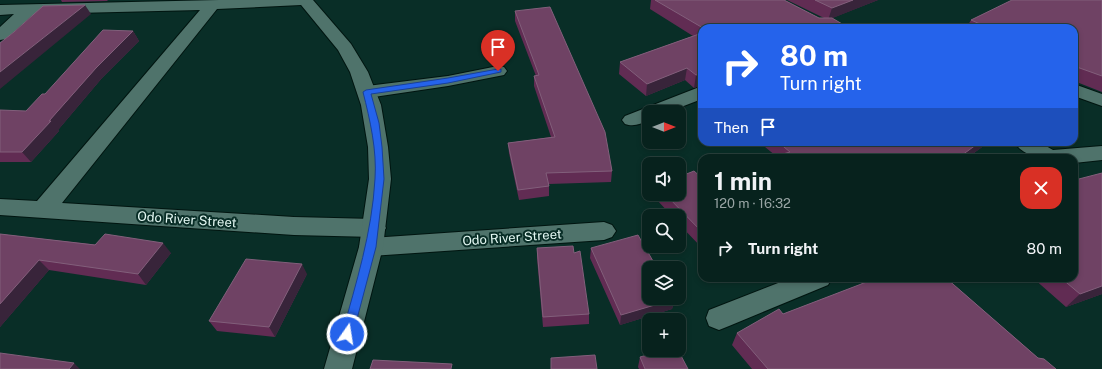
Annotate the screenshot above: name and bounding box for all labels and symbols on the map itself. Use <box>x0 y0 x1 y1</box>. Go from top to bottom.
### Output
pin <box>481 30 515 71</box>
north arrow <box>642 105 686 149</box>
street label: Odo River Street <box>137 209 237 230</box>
street label: Odo River Street <box>462 227 562 248</box>
position arrow <box>326 313 368 355</box>

